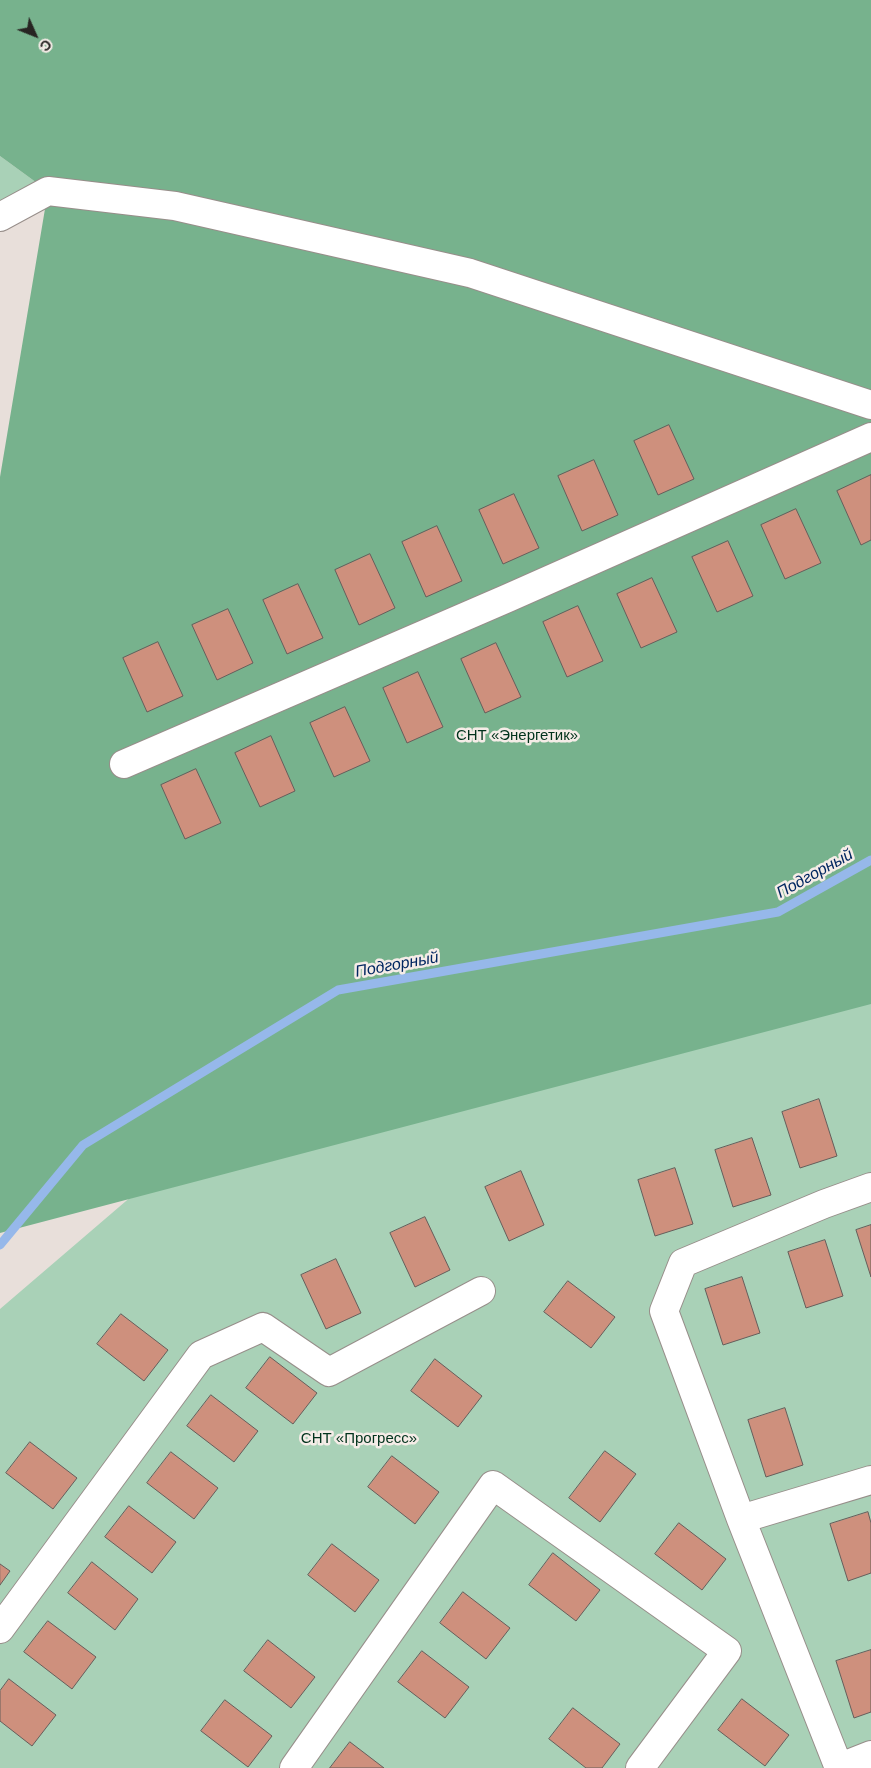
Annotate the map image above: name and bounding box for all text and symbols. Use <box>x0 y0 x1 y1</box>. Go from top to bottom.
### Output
north arrow <box>10 10 60 60</box>
text: С <box>37 36 55 55</box>
park label: СНТ «Энергетик» <box>456 727 578 745</box>
water label: Подгорный <box>773 845 857 903</box>
water label: Подгорный <box>354 948 440 982</box>
park label: СНТ «Прогресс» <box>301 1430 417 1448</box>

